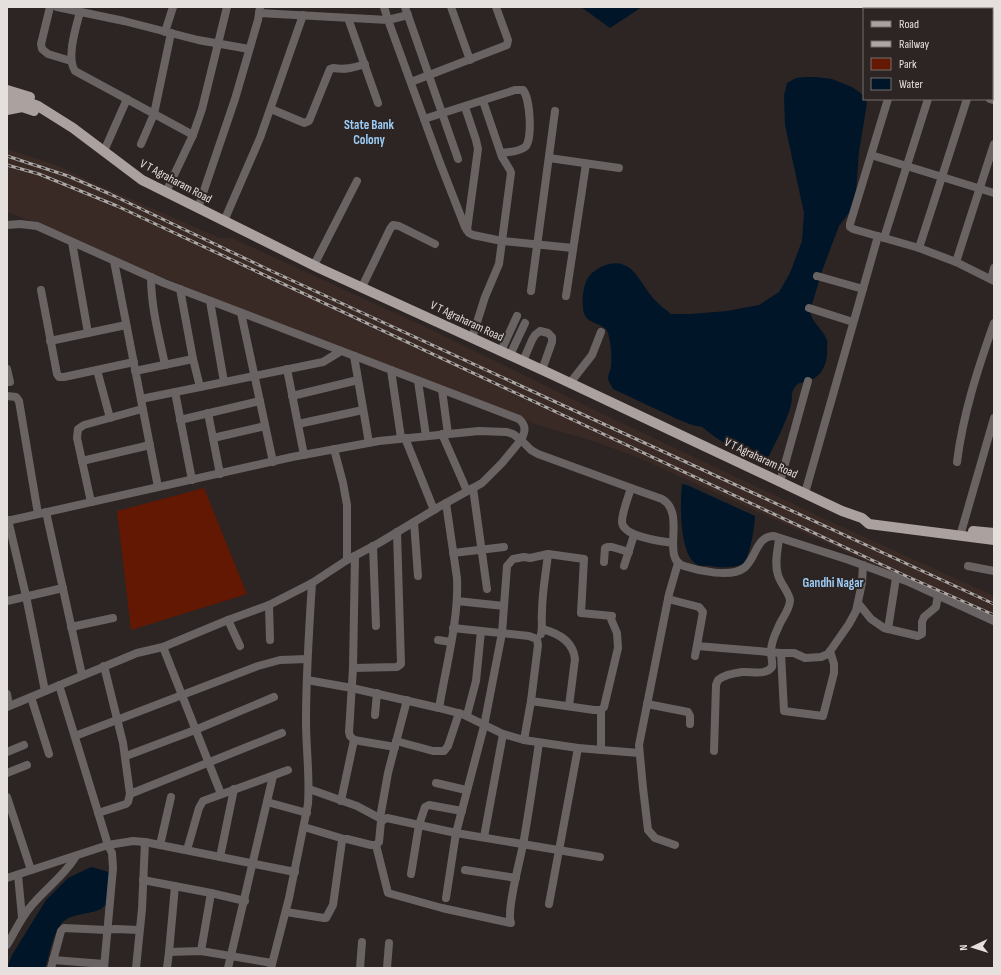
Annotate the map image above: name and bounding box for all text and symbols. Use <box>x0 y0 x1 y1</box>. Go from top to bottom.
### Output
legend <box>863 8 993 100</box>
text: Road <box>899 17 919 32</box>
text: Railway <box>899 37 930 52</box>
text: Park <box>899 57 917 72</box>
text: Water <box>899 77 923 92</box>
district label: State Bank Colony <box>344 117 395 148</box>
street label: V T Agraharam Road <box>137 156 214 207</box>
street label: V T Agraharam Road <box>428 298 506 345</box>
street label: V T Agraharam Road <box>722 435 800 482</box>
district label: Gandhi Nagar <box>803 575 863 591</box>
north arrow <box>953 927 993 967</box>
text: N <box>957 944 970 951</box>

